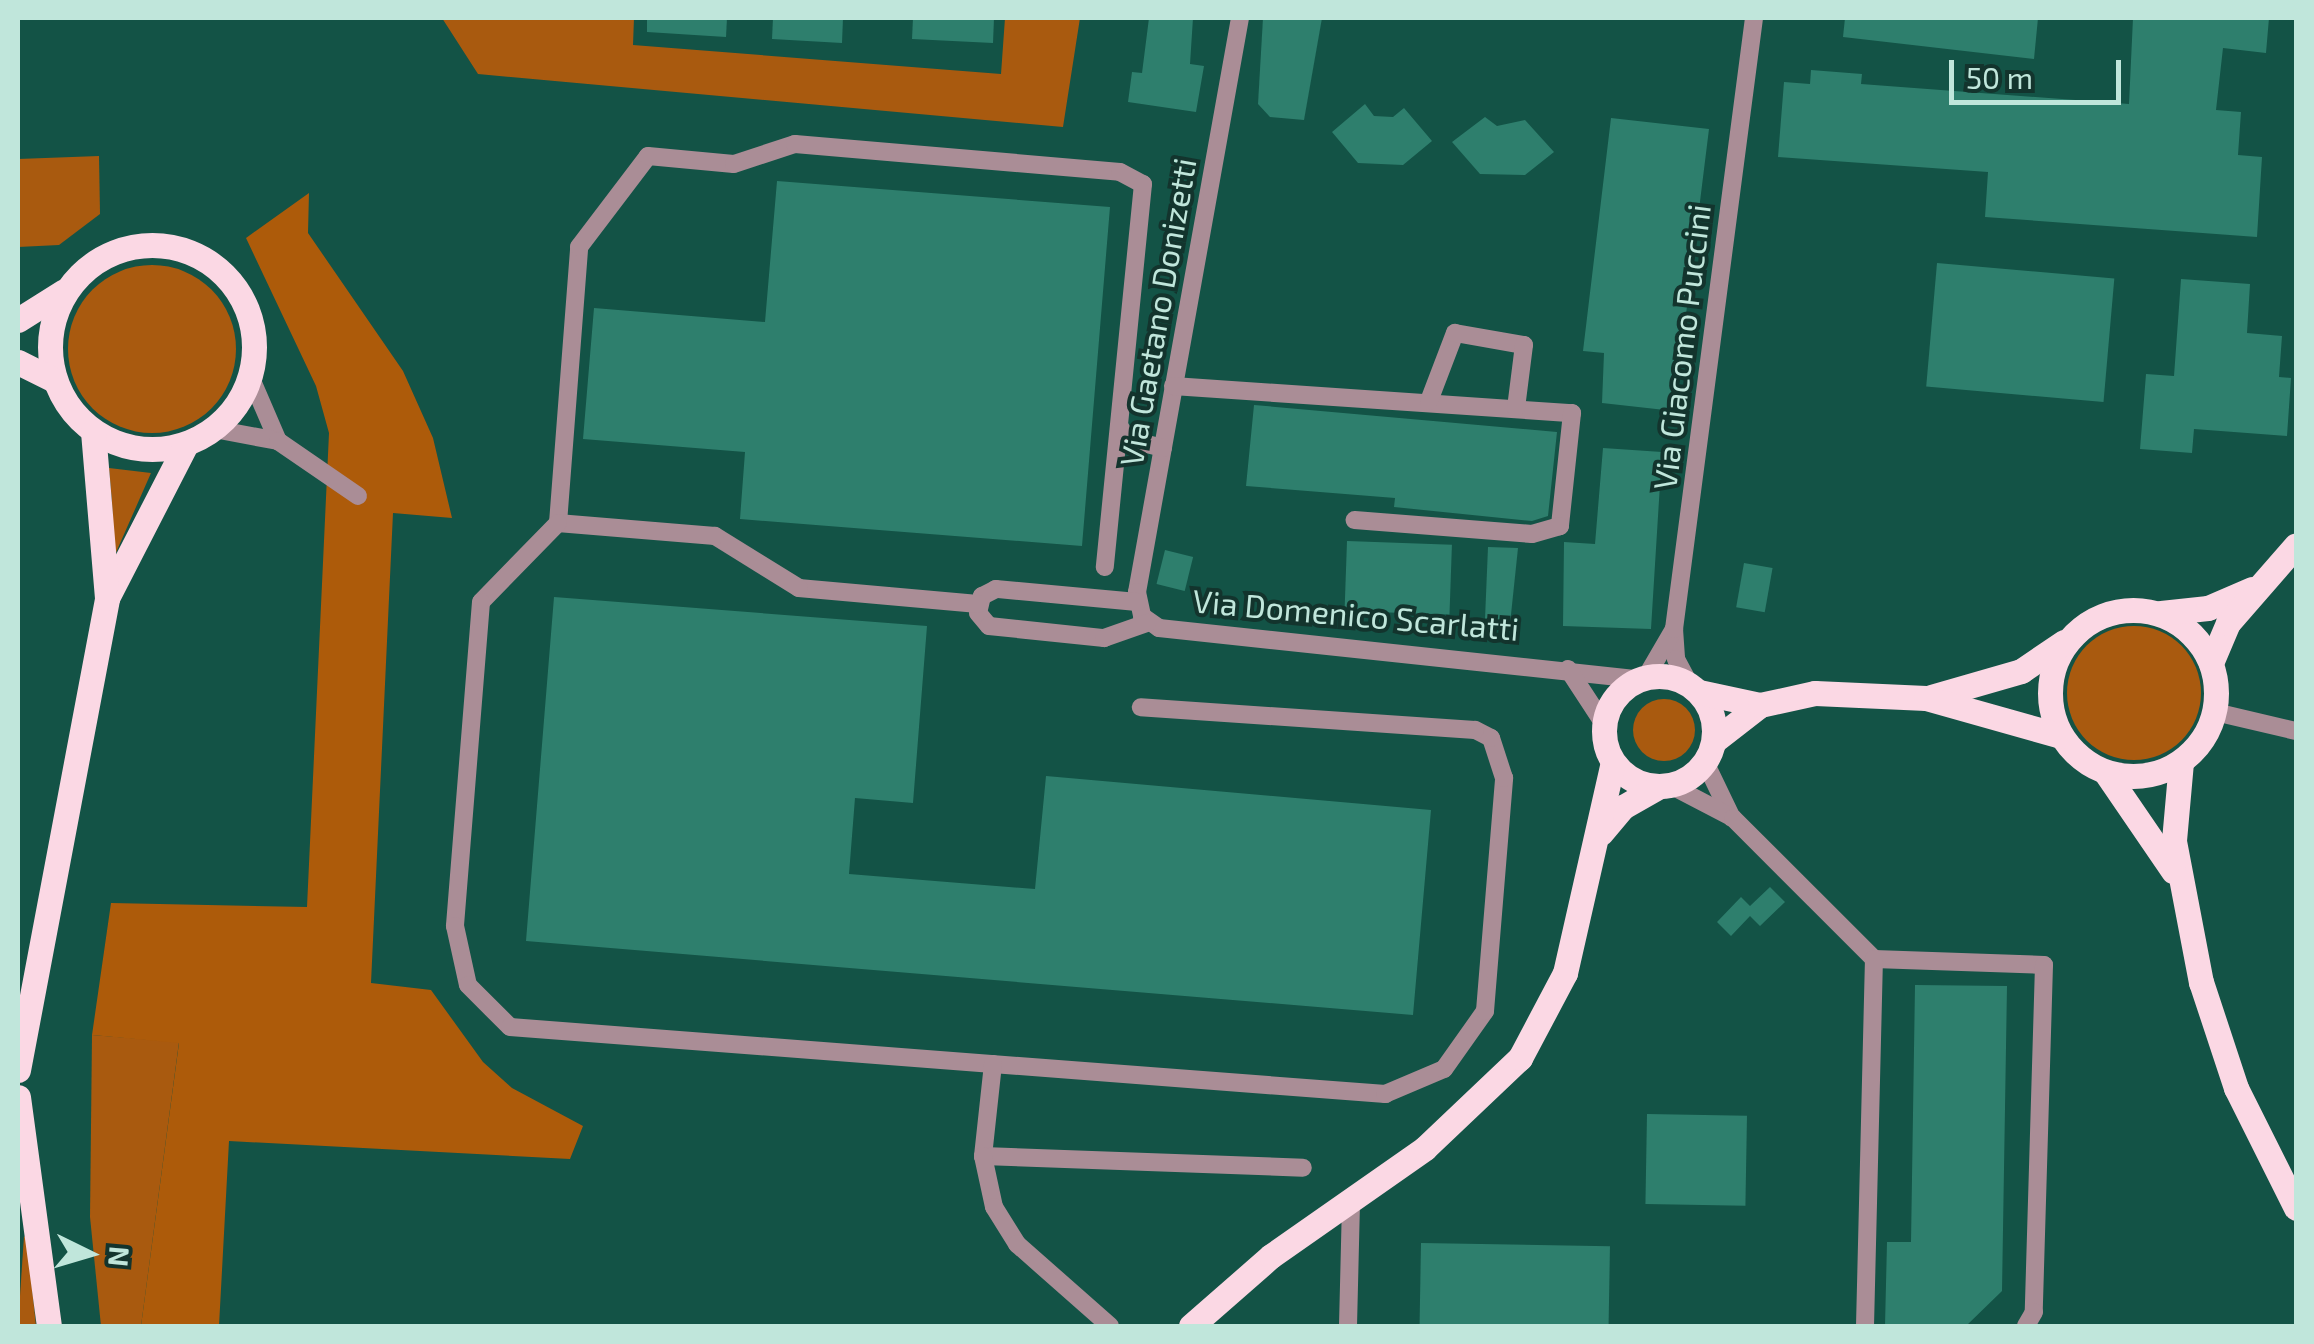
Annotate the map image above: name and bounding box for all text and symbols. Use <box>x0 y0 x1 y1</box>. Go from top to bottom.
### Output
scale bar <box>1954 40 2126 102</box>
text: 50 m <box>1966 59 2033 95</box>
street label: Via Gaetano Donizetti <box>1111 155 1203 469</box>
street label: Via Giacomo Puccini <box>1644 202 1718 492</box>
street label: Via Domenico Scarlatti <box>1191 581 1521 647</box>
north arrow <box>40 1204 140 1304</box>
text: N <box>102 1245 138 1268</box>

